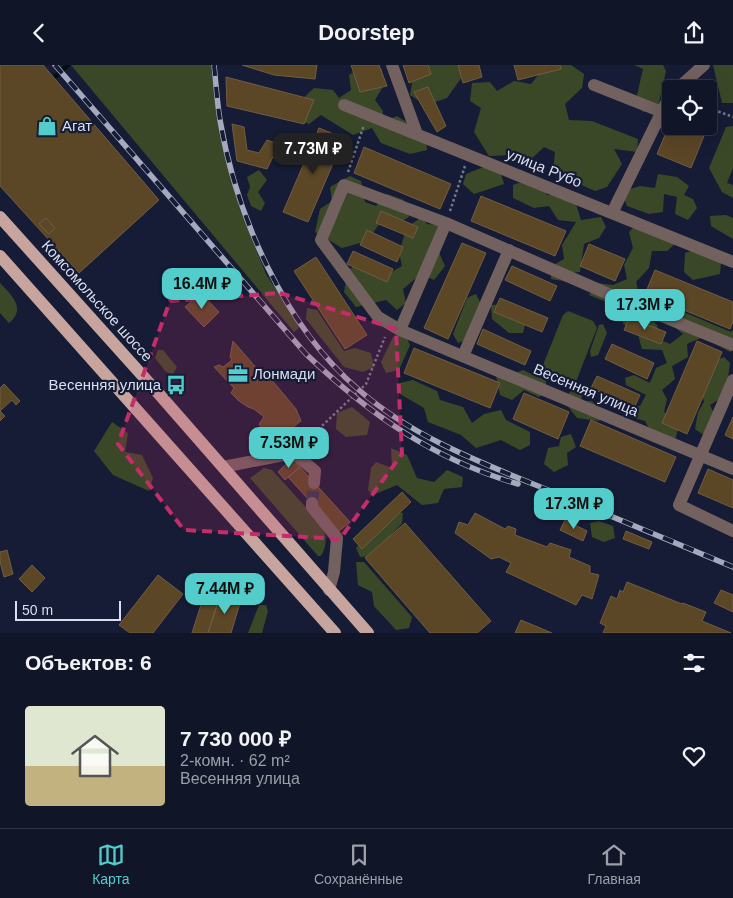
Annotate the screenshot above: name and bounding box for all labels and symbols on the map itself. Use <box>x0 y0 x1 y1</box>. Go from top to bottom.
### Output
shop icon: Агат <box>36 115 58 137</box>
place label: Агат <box>62 117 92 134</box>
pin: 7.73M ₽ <box>267 133 359 175</box>
street label: улица Рубо <box>504 145 584 190</box>
street label: Комсомольское шоссе <box>38 237 156 365</box>
pin: 16.4M ₽ <box>156 267 248 310</box>
pin: 17.3M ₽ <box>599 289 691 331</box>
street label: Весенняя улица <box>531 360 642 420</box>
office icon: Лонмади <box>227 363 249 385</box>
place label: Лонмади <box>253 365 315 382</box>
bus stop icon: Весенняя улица <box>165 374 187 396</box>
place label: Весенняя улица <box>49 376 162 393</box>
pin: 7.53M ₽ <box>243 427 335 469</box>
pin: 17.3M ₽ <box>528 487 620 530</box>
pin: 7.44M ₽ <box>179 573 271 615</box>
scale bar <box>15 598 121 621</box>

